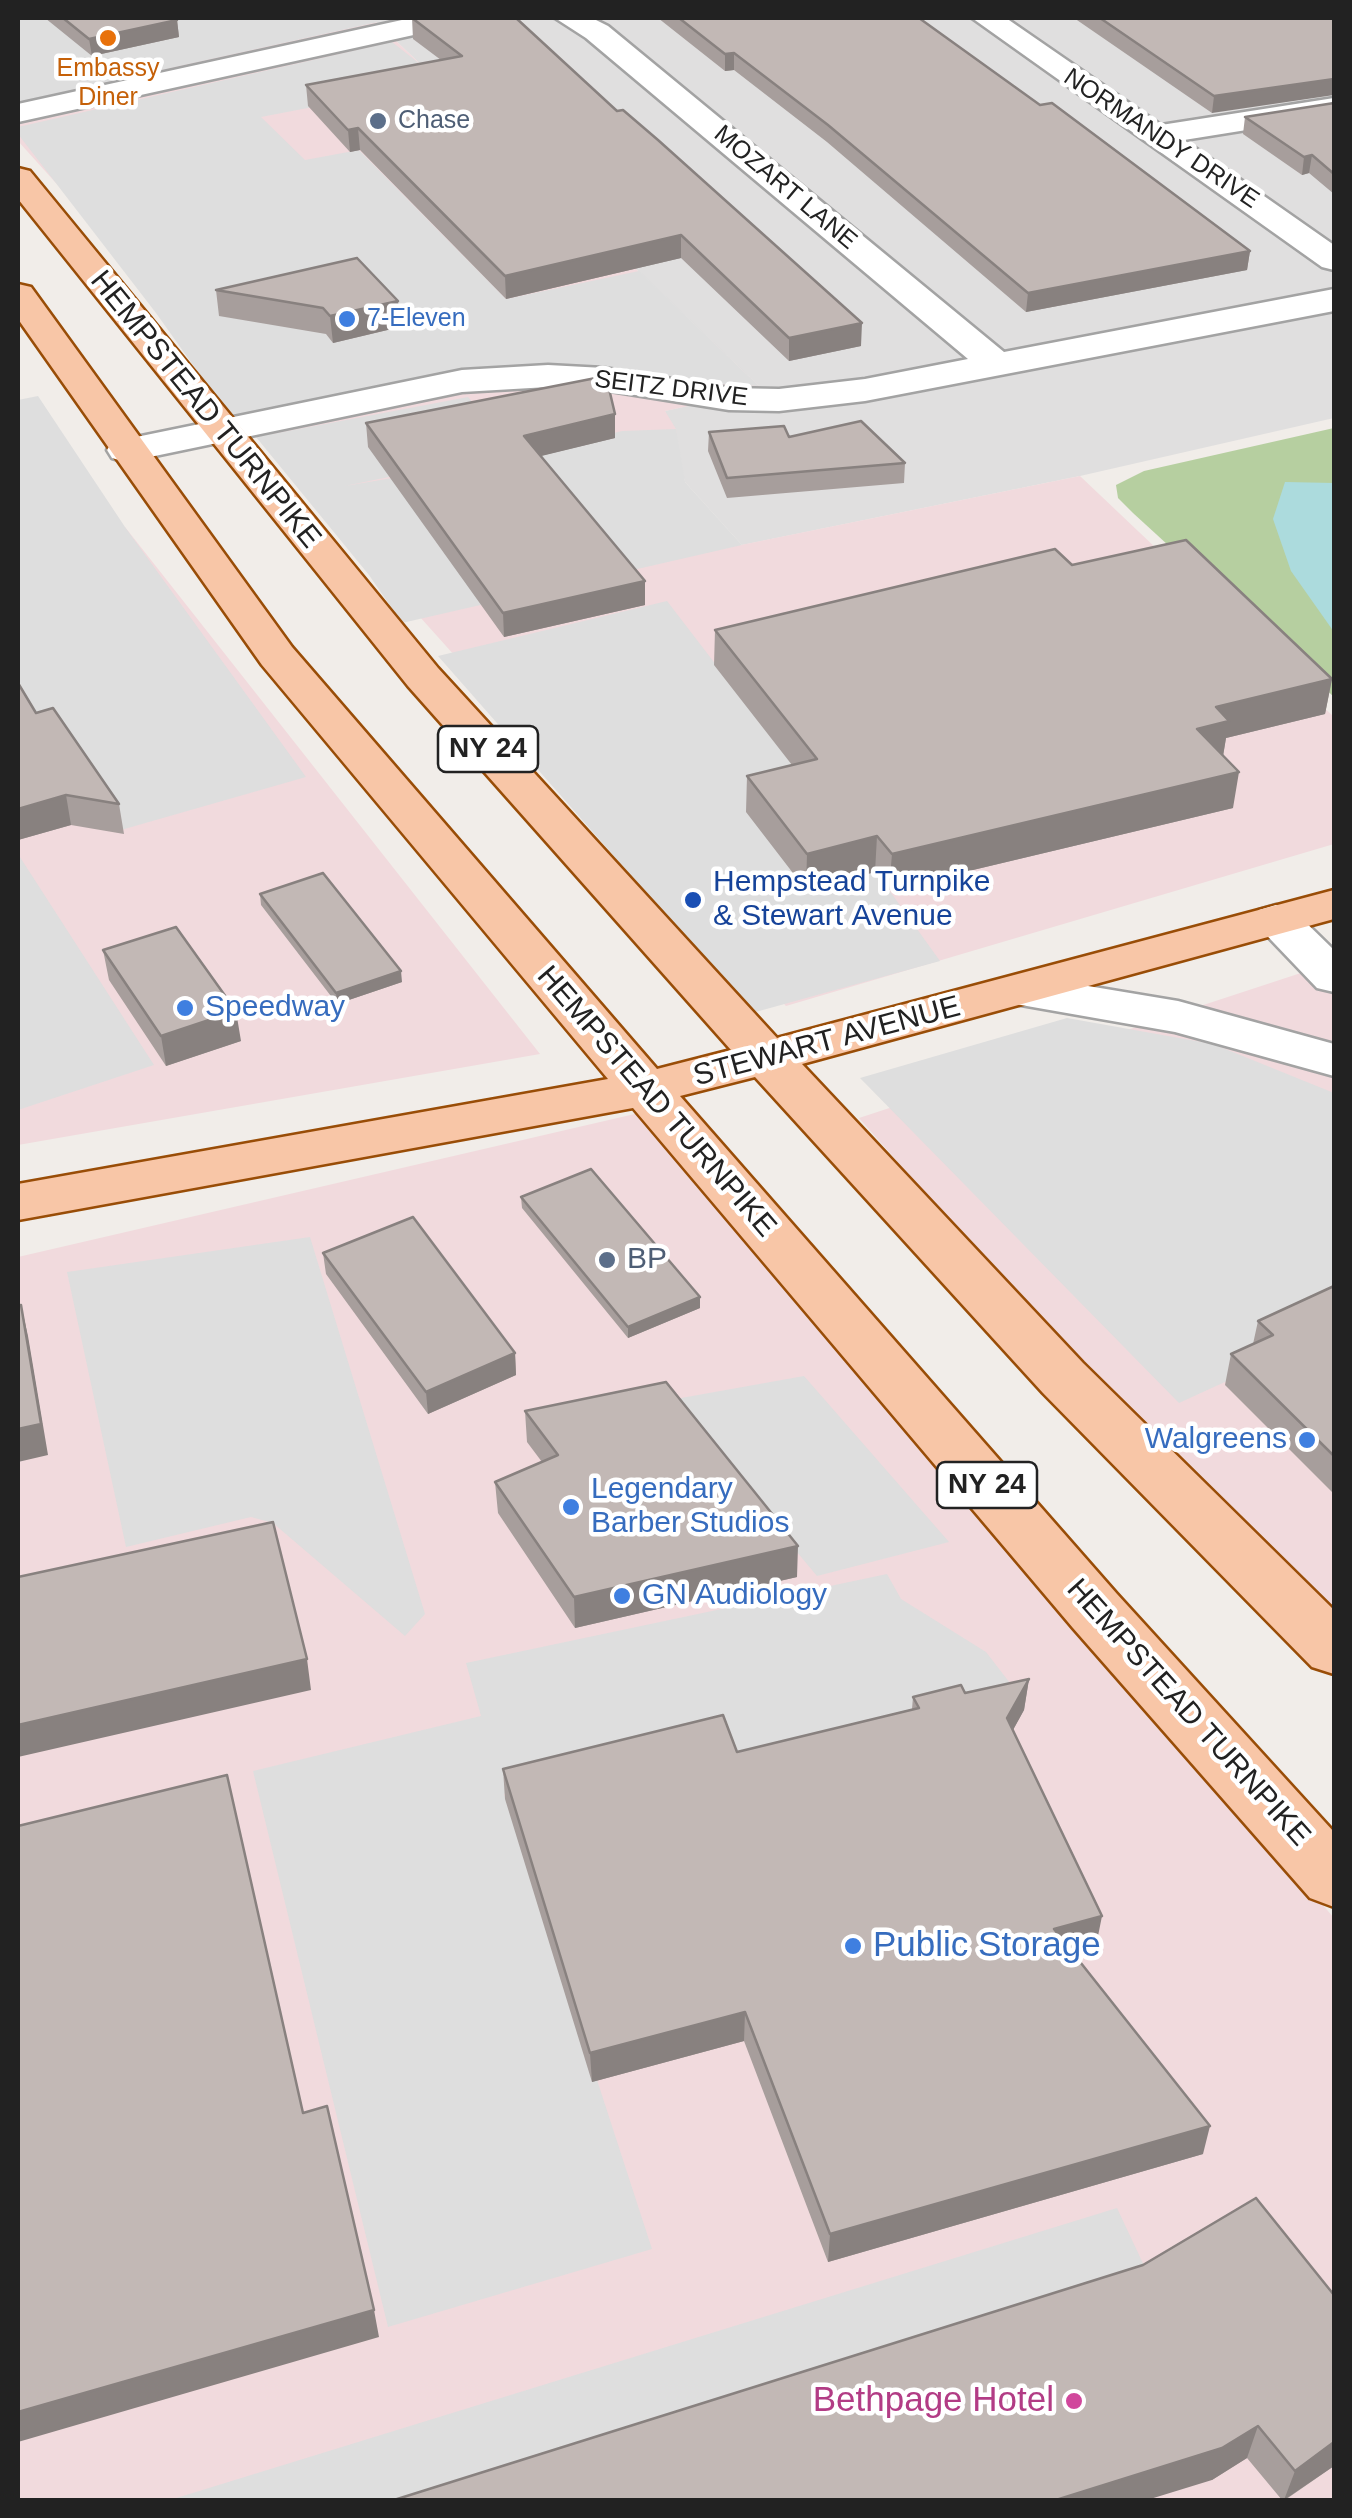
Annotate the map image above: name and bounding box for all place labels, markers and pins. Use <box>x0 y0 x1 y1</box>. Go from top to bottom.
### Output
marker: Embassy Diner <box>97 27 119 49</box>
place label: Embassy Diner <box>57 54 159 113</box>
place label: Chase <box>398 106 470 136</box>
marker: Chase <box>367 110 389 132</box>
place label: 7-Eleven <box>367 304 466 334</box>
marker: 7-Eleven <box>336 308 358 330</box>
place label: Hempstead Turnpike & Stewart Avenue <box>713 865 990 936</box>
marker: Hempstead Turnpike & Stewart Avenue <box>682 889 704 911</box>
place label: Speedway <box>205 990 345 1026</box>
marker: Speedway <box>174 997 196 1019</box>
place label: BP <box>627 1242 667 1278</box>
marker: BP <box>596 1249 618 1271</box>
place label: Walgreens <box>1145 1422 1287 1458</box>
marker: Walgreens <box>1296 1429 1318 1451</box>
place label: Legendary Barber Studios <box>591 1472 789 1542</box>
marker: Legendary Barber Studios <box>560 1496 582 1518</box>
place label: GN Audiology <box>642 1578 827 1614</box>
marker: GN Audiology <box>611 1585 633 1607</box>
place label: Public Storage <box>873 1925 1101 1967</box>
marker: Public Storage <box>842 1935 864 1957</box>
place label: Bethpage Hotel <box>813 2380 1054 2422</box>
marker: Bethpage Hotel <box>1063 2390 1085 2412</box>

